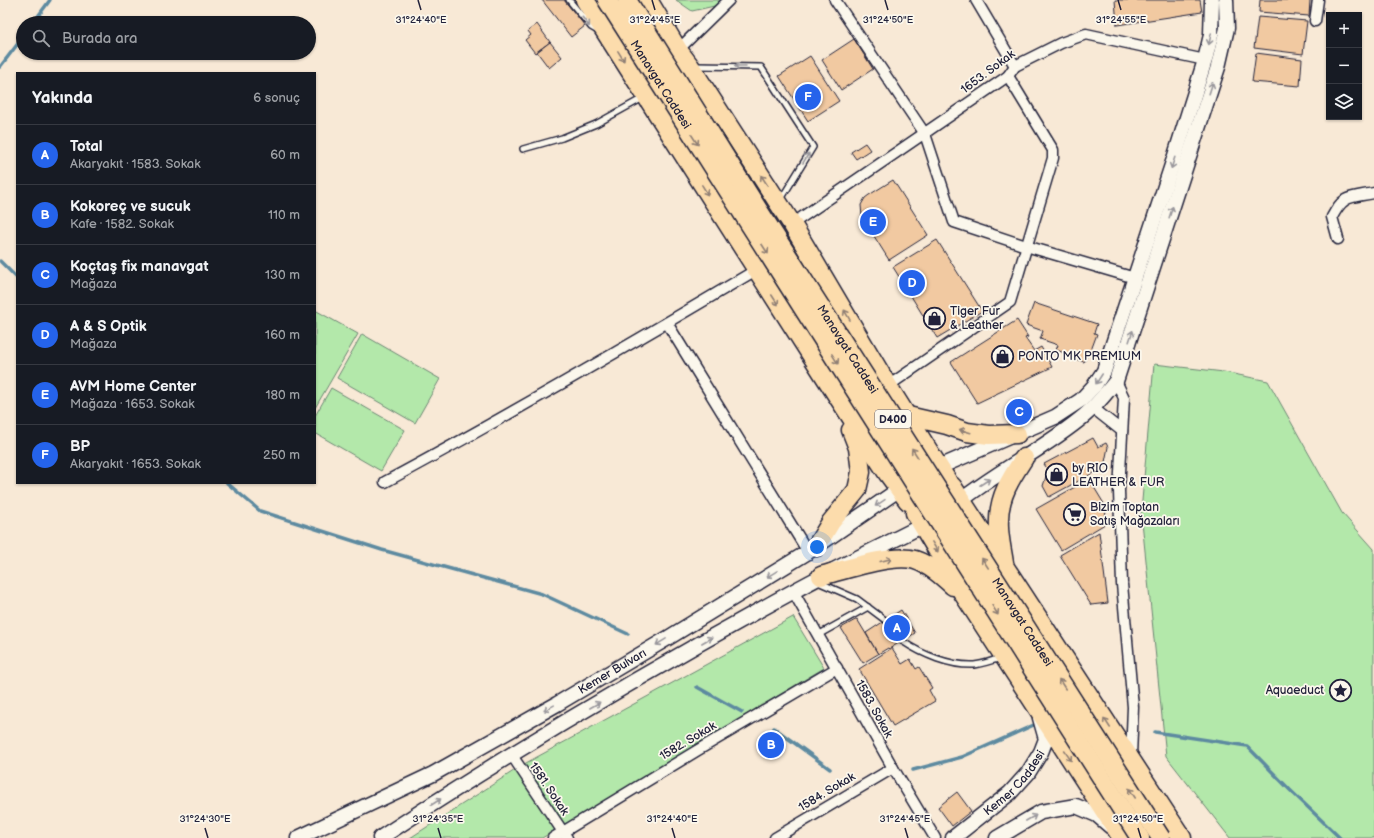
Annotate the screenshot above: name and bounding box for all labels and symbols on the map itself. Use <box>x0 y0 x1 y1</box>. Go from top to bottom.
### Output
text: 31°24'40"E <box>395 14 447 26</box>
text: 31°24'45"E <box>630 14 681 26</box>
text: 31°24'50"E <box>863 14 914 26</box>
text: 31°24'55"E <box>1096 14 1147 26</box>
one-way arrow <box>582 16 591 27</box>
one-way arrow <box>1205 32 1213 45</box>
street label: Manavgat Caddesi <box>627 37 694 132</box>
street label: 1653. Sokak <box>958 47 1018 97</box>
one-way arrow <box>617 50 625 61</box>
one-way arrow <box>734 62 747 70</box>
pin: F <box>795 82 821 112</box>
one-way arrow <box>1208 82 1215 95</box>
one-way arrow <box>691 134 699 145</box>
one-way arrow <box>803 152 811 164</box>
one-way arrow <box>1168 157 1176 169</box>
one-way arrow <box>760 175 768 186</box>
one-way arrow <box>702 184 710 196</box>
one-way arrow <box>1168 206 1175 219</box>
pin: E <box>860 207 886 237</box>
one-way arrow <box>761 243 769 254</box>
pin: D <box>899 268 925 298</box>
one-way arrow <box>771 294 779 305</box>
street label: Manavgat Caddesi <box>814 302 882 396</box>
place label: Tiger Fur & Leather <box>950 304 1004 333</box>
shop icon: Tiger Fur & Leather <box>921 305 947 331</box>
one-way arrow <box>842 309 850 321</box>
one-way arrow <box>1127 330 1135 342</box>
shop icon: PONTO MK PREMIUM <box>990 343 1016 369</box>
place label: PONTO MK PREMIUM <box>1018 349 1141 364</box>
one-way arrow <box>831 353 839 364</box>
one-way arrow <box>1094 373 1102 385</box>
pin: C <box>1006 397 1032 427</box>
road number: D400 <box>875 410 911 428</box>
one-way arrow <box>959 427 972 434</box>
one-way arrow <box>911 448 919 459</box>
place label: by RIO LEATHER & FUR <box>1072 461 1165 490</box>
shop icon: by RIO LEATHER & FUR <box>1043 462 1069 488</box>
one-way arrow <box>980 478 991 487</box>
one-way arrow <box>875 498 886 507</box>
place label: Bizim Toptan Satış Mağazaları <box>1090 500 1180 529</box>
supermarket icon: Bizim Toptan Satış Mağazaları <box>1061 501 1087 527</box>
your location <box>807 537 827 557</box>
one-way arrow <box>931 541 939 552</box>
one-way arrow <box>879 556 892 563</box>
one-way arrow <box>981 557 989 568</box>
one-way arrow <box>766 571 778 579</box>
street label: Manavgat Caddesi <box>989 575 1056 669</box>
one-way arrow <box>991 604 999 615</box>
pin: A <box>884 613 910 643</box>
one-way arrow <box>701 635 713 643</box>
one-way arrow <box>655 639 667 647</box>
street label: Kemer Bulvarı <box>575 645 649 697</box>
place icon: Aquaeduct <box>1327 677 1353 703</box>
street label: 1583. Sokak <box>852 678 896 741</box>
one-way arrow <box>1058 678 1066 690</box>
place label: Aquaeduct <box>1266 683 1324 698</box>
one-way arrow <box>589 700 601 708</box>
one-way arrow <box>543 705 555 713</box>
street label: 1582. Sokak <box>657 718 719 764</box>
one-way arrow <box>1103 718 1111 729</box>
pin: B <box>758 730 784 760</box>
street label: Kemer Caddesi <box>980 747 1048 819</box>
one-way arrow <box>1064 750 1072 761</box>
street label: 1581. Sokak <box>526 760 572 819</box>
street label: 1584. Sokak <box>796 769 858 815</box>
one-way arrow <box>1128 787 1136 799</box>
one-way arrow <box>430 798 441 806</box>
text: 31°24'30"E <box>179 813 231 825</box>
text: 31°24'35"E <box>413 813 464 825</box>
text: 31°24'40"E <box>646 813 698 825</box>
text: 31°24'45"E <box>880 813 931 825</box>
text: 31°24'50"E <box>1113 813 1164 825</box>
one-way arrow <box>1024 814 1036 822</box>

